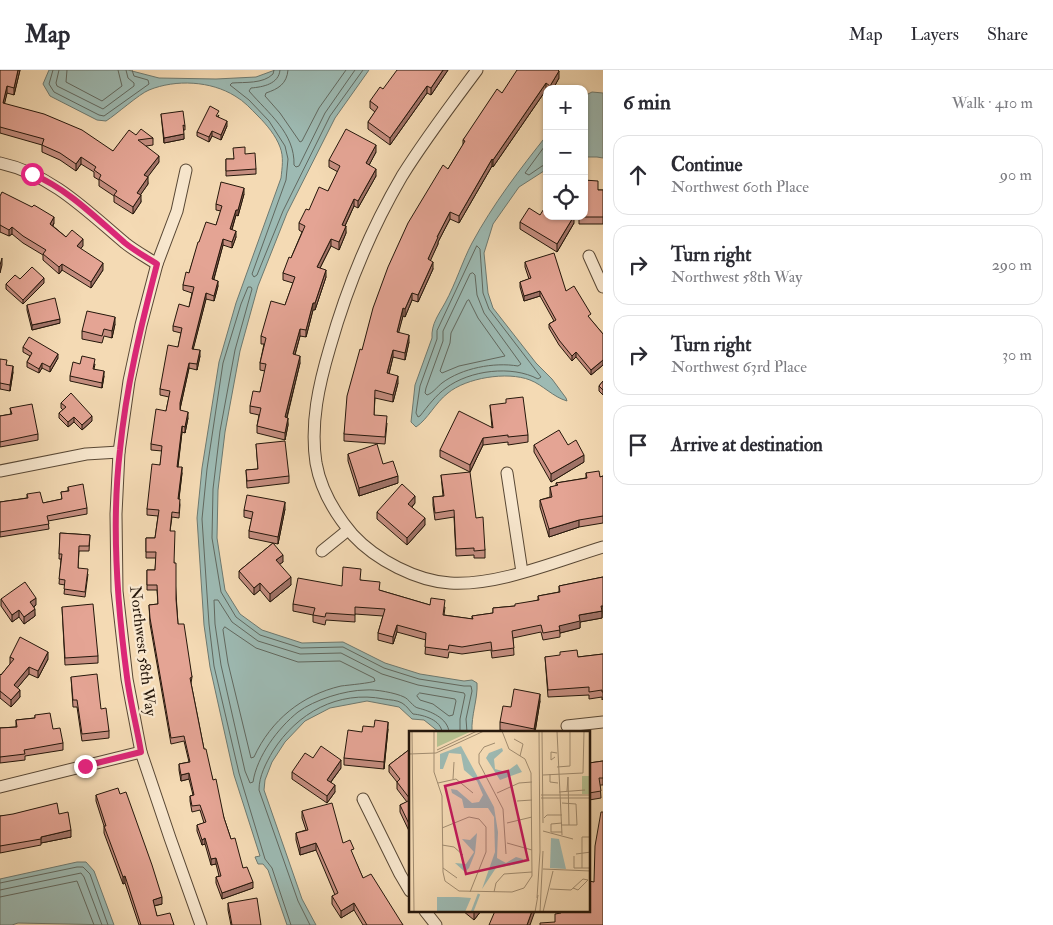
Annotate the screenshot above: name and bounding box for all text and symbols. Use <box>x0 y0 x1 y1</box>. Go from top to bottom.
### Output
text: Map <box>25 19 70 50</box>
text: Map <box>849 23 883 46</box>
text: Layers <box>911 23 959 46</box>
text: Share <box>987 23 1028 46</box>
map controls <box>543 85 588 220</box>
button: + <box>543 85 588 130</box>
text: 6 min <box>623 89 671 116</box>
text: Walk · 410 m <box>952 93 1033 113</box>
button: − <box>543 130 588 175</box>
text: Continue <box>671 153 742 177</box>
icon: ahead <box>624 161 652 189</box>
route start <box>21 163 44 186</box>
text: 90 m <box>1000 165 1032 185</box>
button: locate <box>543 175 588 220</box>
text: Northwest 60th Place <box>671 177 809 197</box>
text: Turn right <box>671 243 751 267</box>
icon: right <box>624 251 652 279</box>
text: 290 m <box>992 255 1032 275</box>
text: Northwest 58th Way <box>671 267 802 287</box>
text: Turn right <box>671 333 751 357</box>
icon: right <box>624 341 652 369</box>
text: 30 m <box>1002 345 1032 365</box>
text: Northwest 63rd Place <box>671 357 807 377</box>
icon: arrive <box>624 431 652 459</box>
text: Arrive at destination <box>671 433 823 457</box>
street label: Northwest 58th Way <box>125 585 161 718</box>
inset map <box>409 731 590 912</box>
route end <box>74 755 97 778</box>

